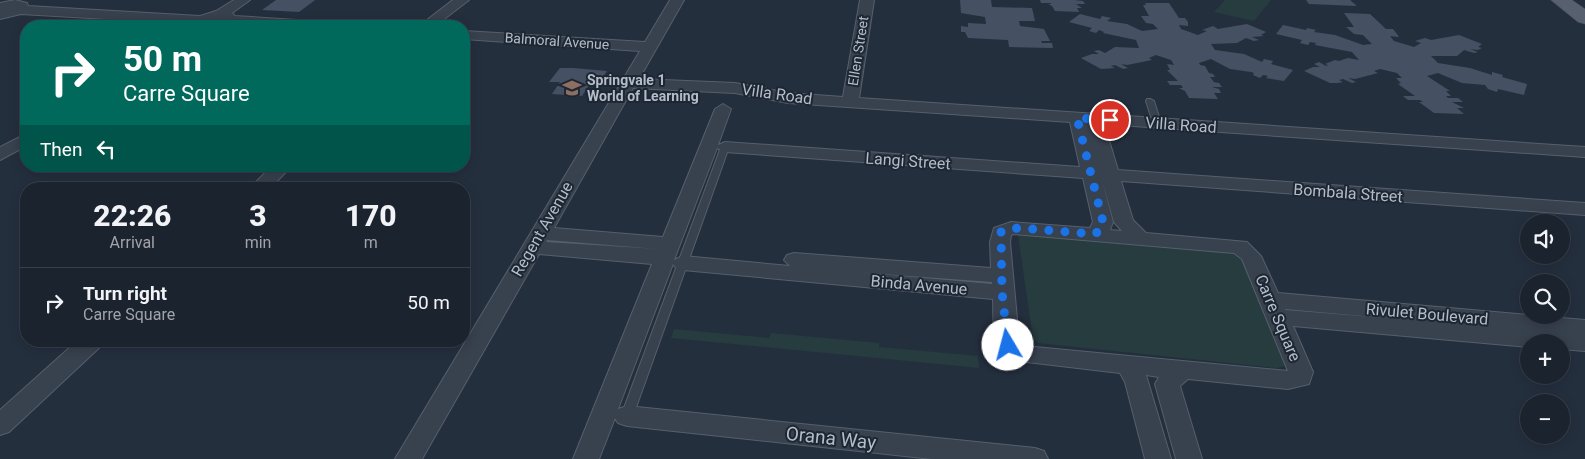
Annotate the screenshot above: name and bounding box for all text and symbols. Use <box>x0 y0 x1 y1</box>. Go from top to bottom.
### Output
street label: Ellen Street <box>845 15 871 87</box>
street label: Balmoral Avenue <box>504 29 610 53</box>
text: 50 m <box>123 39 202 80</box>
icon: right <box>40 40 105 105</box>
place label: Springvale 1 World of Learning <box>587 72 699 104</box>
school or university icon: Springvale 1 World of Learning <box>561 77 583 99</box>
street label: Villa Road <box>740 80 814 108</box>
text: Carre Square <box>123 81 250 106</box>
pin <box>1089 99 1131 141</box>
icon: arrive <box>1096 106 1124 134</box>
street label: Villa Road <box>1145 113 1217 137</box>
icon: left <box>92 135 120 163</box>
text: Then <box>40 138 82 161</box>
street label: Langi Street <box>865 149 951 173</box>
street label: Regent Avenue <box>507 178 577 280</box>
street label: Bombala Street <box>1293 180 1403 206</box>
text: 22:26 <box>93 198 171 233</box>
text: 3 <box>249 198 267 233</box>
text: 170 <box>345 198 397 233</box>
map controls <box>1520 214 1570 444</box>
button: sound <box>1520 214 1570 264</box>
text: Arrival <box>110 233 155 252</box>
text: min <box>245 233 271 252</box>
text: m <box>364 233 378 252</box>
street label: Binda Avenue <box>870 271 968 299</box>
street label: Carre Square <box>1251 272 1305 364</box>
button: search <box>1520 274 1570 324</box>
text: Turn right <box>83 282 167 305</box>
icon: right <box>40 289 68 317</box>
text: 50 m <box>407 291 450 314</box>
street label: Rivulet Boulevard <box>1365 299 1489 329</box>
text: Carre Square <box>83 305 175 324</box>
position arrow <box>981 318 1033 370</box>
button: + <box>1520 334 1570 384</box>
button: − <box>1520 394 1570 444</box>
street label: Orana Way <box>785 422 877 454</box>

